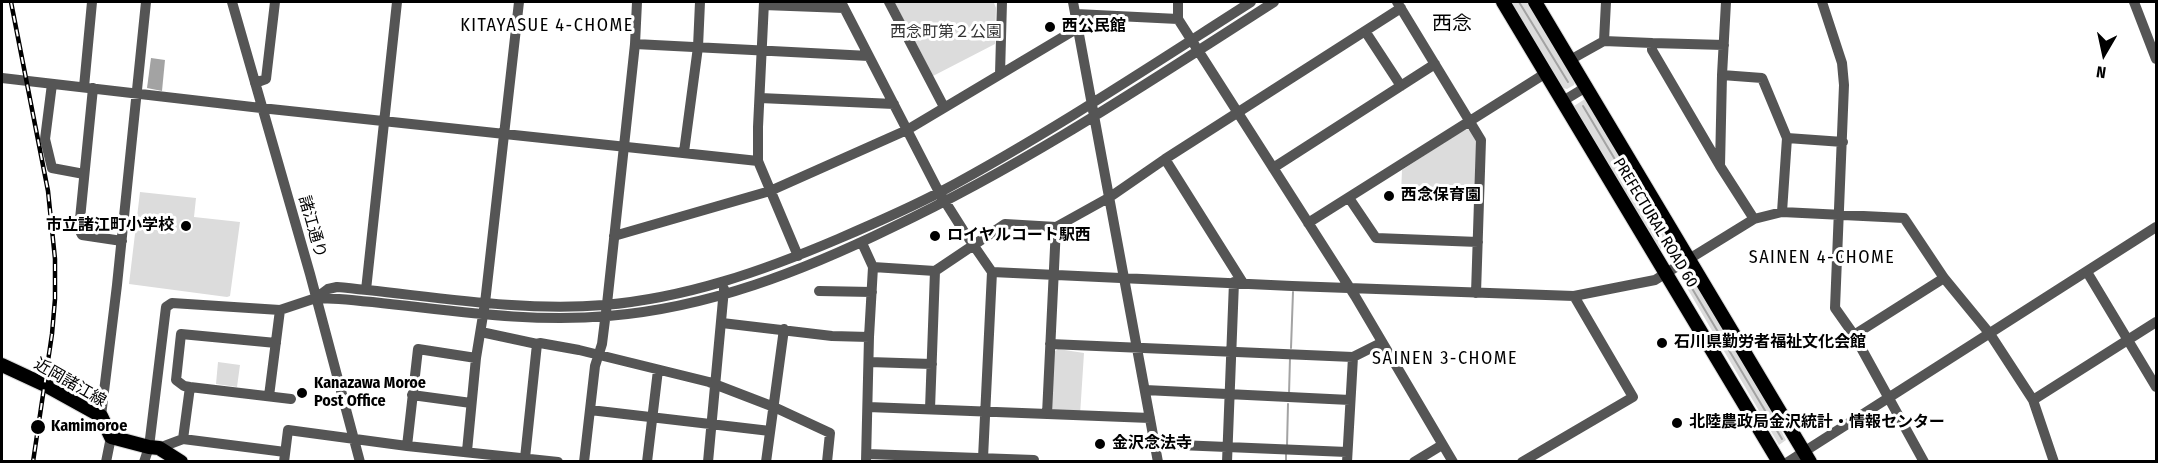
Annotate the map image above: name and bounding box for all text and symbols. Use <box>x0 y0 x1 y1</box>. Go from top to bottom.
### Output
district label: 西念 <box>1432 12 1472 36</box>
district label: KITAYASUE 4-CHOME <box>460 15 634 37</box>
place label: 西公民館 <box>1062 17 1126 37</box>
marker: 西公民館 <box>1043 20 1057 34</box>
park label: 西念町第２公園 <box>890 23 1002 43</box>
north arrow <box>2074 24 2134 84</box>
text: N <box>2095 62 2107 82</box>
street label: PREFECTURAL ROAD 60 <box>1609 155 1701 291</box>
place label: 西念保育園 <box>1401 186 1481 206</box>
marker: 西念保育園 <box>1382 189 1396 203</box>
street label: 諸江通り <box>294 194 330 260</box>
place label: 市立諸江町小学校 <box>46 216 174 236</box>
marker: 市立諸江町小学校 <box>179 219 193 233</box>
place label: ロイヤルコート駅西 <box>947 226 1091 246</box>
marker: ロイヤルコート駅西 <box>928 229 942 243</box>
district label: SAINEN 4-CHOME <box>1749 247 1895 269</box>
place label: 石川県勤労者福祉文化会館 <box>1674 333 1866 353</box>
marker: 石川県勤労者福祉文化会館 <box>1655 336 1669 350</box>
district label: SAINEN 3-CHOME <box>1372 348 1518 370</box>
street label: 近岡諸江線 <box>31 355 109 411</box>
place label: Kanazawa Moroe Post Office <box>314 374 426 412</box>
marker: Kanazawa Moroe Post Office <box>295 386 309 400</box>
place label: 北陸農政局金沢統計・情報センター <box>1689 413 1945 433</box>
marker: 北陸農政局金沢統計・情報センター <box>1670 416 1684 430</box>
place label: Kamimoroe <box>51 417 127 437</box>
marker: Kamimoroe <box>29 418 47 436</box>
place label: 金沢念法寺 <box>1112 434 1192 454</box>
marker: 金沢念法寺 <box>1093 437 1107 451</box>

